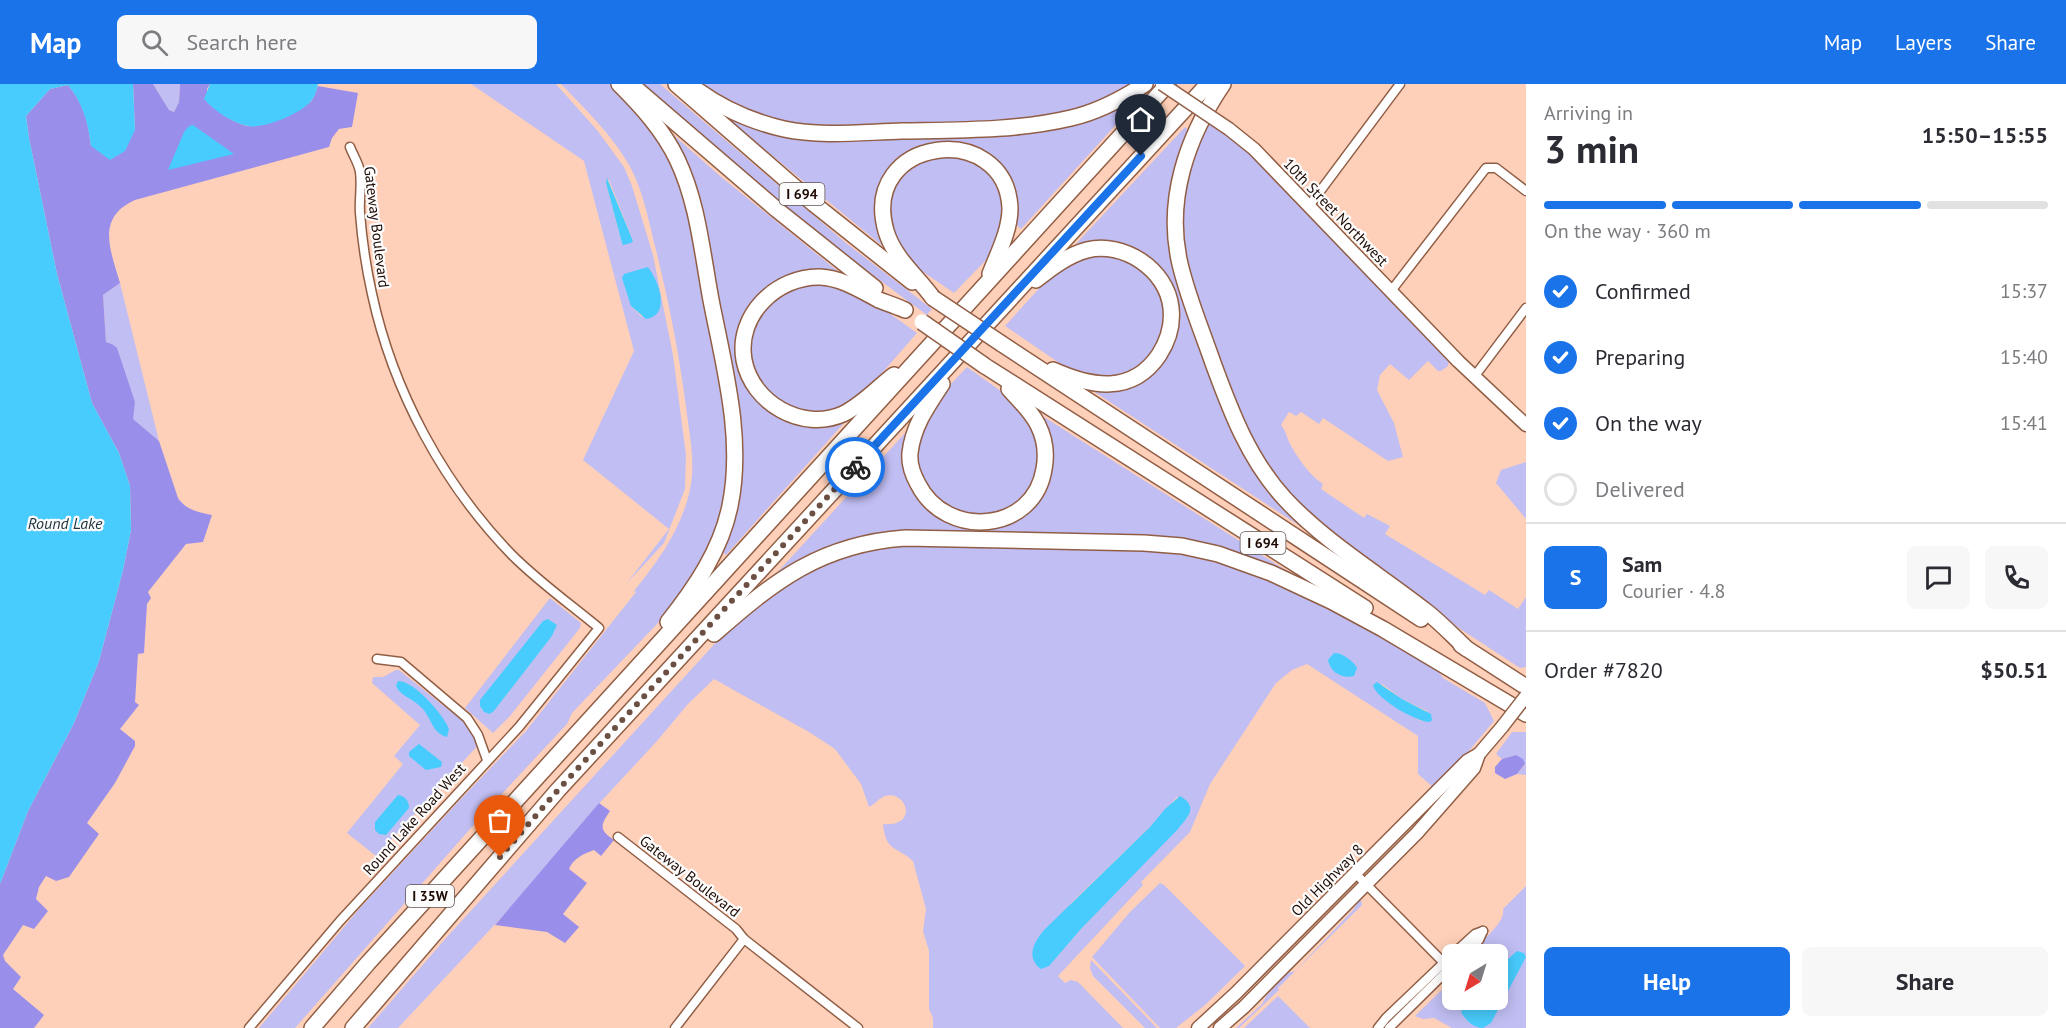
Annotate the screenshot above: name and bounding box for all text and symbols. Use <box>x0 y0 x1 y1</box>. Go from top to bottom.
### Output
search box <box>117 15 537 69</box>
text: Map <box>30 24 81 61</box>
icon: search <box>138 26 171 59</box>
text: Search here <box>186 28 297 56</box>
text: Map <box>1824 29 1862 56</box>
text: Layers <box>1895 29 1952 56</box>
text: Share <box>1985 29 2036 56</box>
pin <box>1115 94 1166 156</box>
text: Arriving in <box>1544 100 1633 126</box>
icon: home <box>1124 103 1157 136</box>
text: 15:50–15:55 <box>1922 121 2048 149</box>
text: 3 min <box>1544 123 1639 174</box>
street label: 10th Street Northwest <box>1280 154 1392 270</box>
street label: Gateway Boulevard <box>360 165 394 289</box>
road number: I 694 <box>780 183 824 205</box>
text: On the way · 360 m <box>1544 218 1711 244</box>
icon: check <box>1544 275 1577 308</box>
text: Confirmed <box>1595 277 1691 305</box>
text: 15:37 <box>2000 278 2048 304</box>
icon: check <box>1544 341 1577 374</box>
text: Preparing <box>1595 343 1685 371</box>
text: 15:40 <box>2000 344 2048 370</box>
icon: check <box>1544 407 1577 440</box>
text: On the way <box>1595 409 1702 437</box>
text: 15:41 <box>2000 410 2048 436</box>
courier <box>825 437 885 497</box>
icon: bike <box>839 451 872 484</box>
text: Delivered <box>1595 475 1685 503</box>
water label: Round Lake <box>28 513 103 533</box>
road number: I 694 <box>1240 532 1286 554</box>
button: chat <box>1907 546 1970 609</box>
button: phone <box>1985 546 2048 609</box>
text: Sam <box>1622 550 1662 578</box>
text: S <box>1570 563 1581 591</box>
text: Courier · 4.8 <box>1622 578 1725 604</box>
text: Order #7820 <box>1544 656 1663 684</box>
text: $50.51 <box>1980 656 2048 684</box>
street label: Round Lake Road West <box>359 759 469 879</box>
pin <box>474 795 525 857</box>
icon: bag <box>483 804 516 837</box>
street label: Gateway Boulevard <box>636 831 744 921</box>
street label: Old Highway 8 <box>1287 840 1367 920</box>
road number: I 35W <box>406 885 454 907</box>
north arrow <box>1442 944 1508 1010</box>
map controls <box>1442 944 1508 1010</box>
button: Help <box>1544 947 1790 1016</box>
button: Share <box>1802 947 2048 1016</box>

